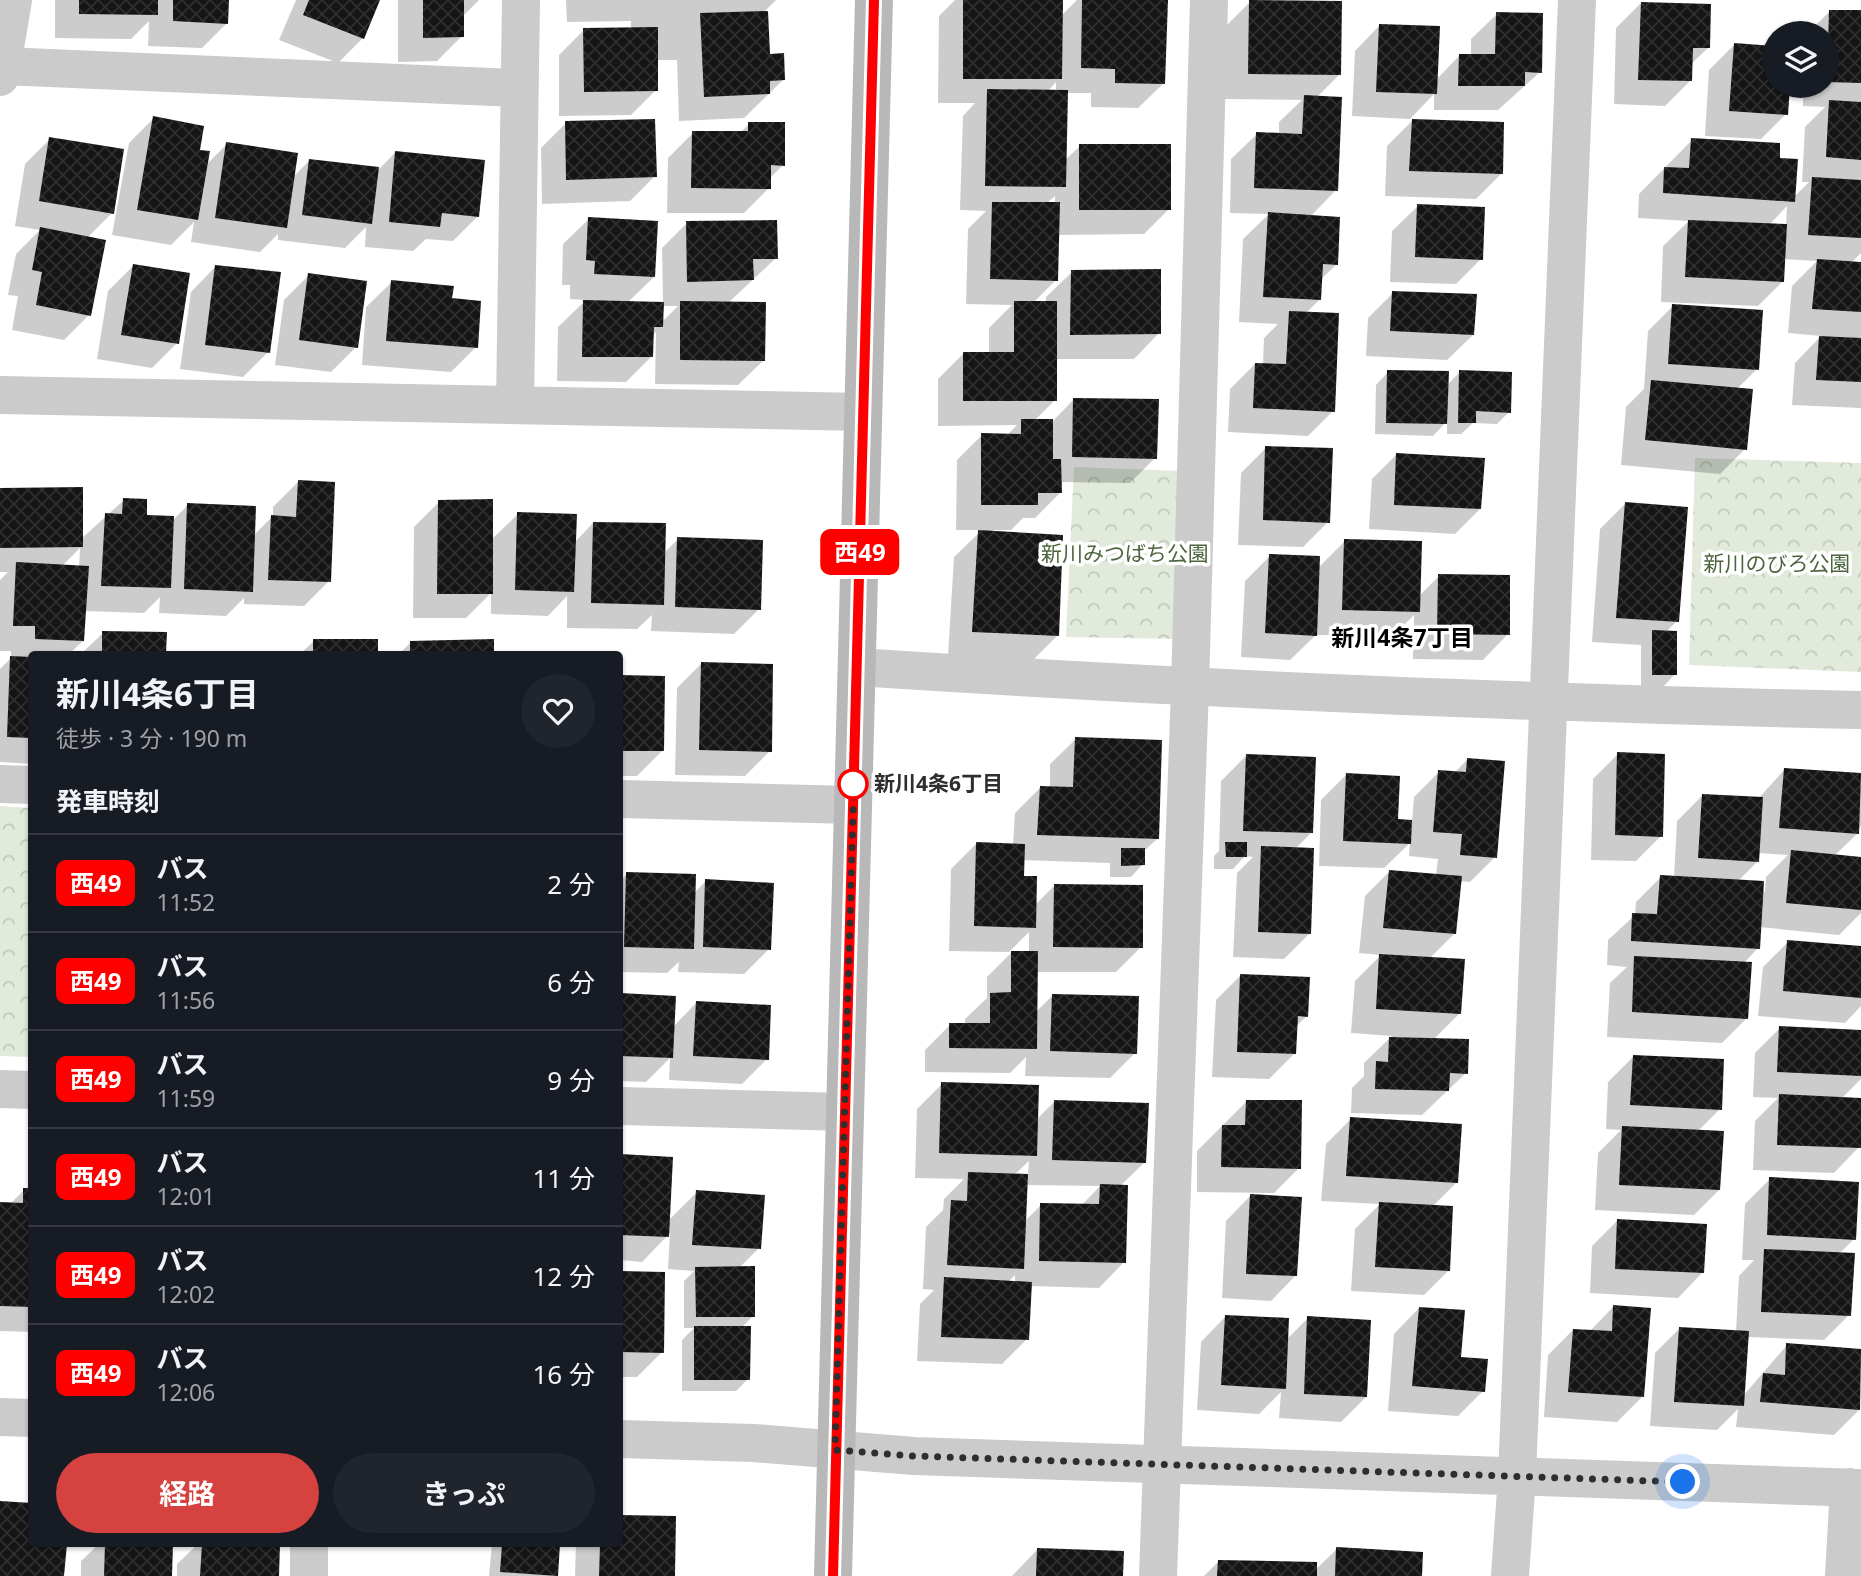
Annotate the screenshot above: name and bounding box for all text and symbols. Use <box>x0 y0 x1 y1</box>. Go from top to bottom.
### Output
map controls <box>1762 21 1839 98</box>
button: layers <box>1762 21 1839 98</box>
line badge: 西49 <box>820 529 900 575</box>
text: 西49 <box>834 535 886 568</box>
park label: 新川みつばち公園 <box>1041 539 1209 567</box>
park label: 新川のびろ公園 <box>1704 549 1851 577</box>
district label: 新川4条7丁目 <box>1331 621 1473 653</box>
text: 新川4条6丁目 <box>56 671 259 716</box>
button: heart <box>521 674 595 748</box>
text: 徒歩 · 3 分 · 190 m <box>56 722 247 754</box>
marker: 新川4条6丁目 <box>838 769 868 799</box>
place label: 新川4条6丁目 <box>874 769 1003 797</box>
text: 発車時刻 <box>56 783 160 819</box>
text: バス <box>156 850 208 886</box>
text: 西49 <box>70 866 121 899</box>
text: 2 分 <box>547 866 595 902</box>
text: 11:52 <box>156 886 215 918</box>
text: バス <box>156 948 208 984</box>
text: 西49 <box>70 964 121 997</box>
text: 6 分 <box>547 964 595 1000</box>
text: 11:56 <box>156 984 215 1016</box>
text: バス <box>156 1046 208 1082</box>
text: 西49 <box>70 1062 121 1095</box>
text: 9 分 <box>547 1062 595 1098</box>
text: 11:59 <box>156 1082 215 1114</box>
text: バス <box>156 1144 208 1180</box>
text: 西49 <box>70 1160 121 1193</box>
text: 11 分 <box>532 1160 595 1196</box>
text: 12:01 <box>156 1180 215 1212</box>
text: バス <box>156 1242 208 1278</box>
text: 西49 <box>70 1258 121 1291</box>
text: 12 分 <box>532 1258 595 1294</box>
text: 12:02 <box>156 1278 215 1310</box>
text: バス <box>156 1340 208 1376</box>
text: 西49 <box>70 1356 121 1389</box>
text: 16 分 <box>532 1356 595 1392</box>
text: 12:06 <box>156 1376 215 1408</box>
button: 経路 <box>56 1453 319 1533</box>
button: きっぷ <box>333 1453 595 1533</box>
your location <box>1665 1464 1700 1499</box>

